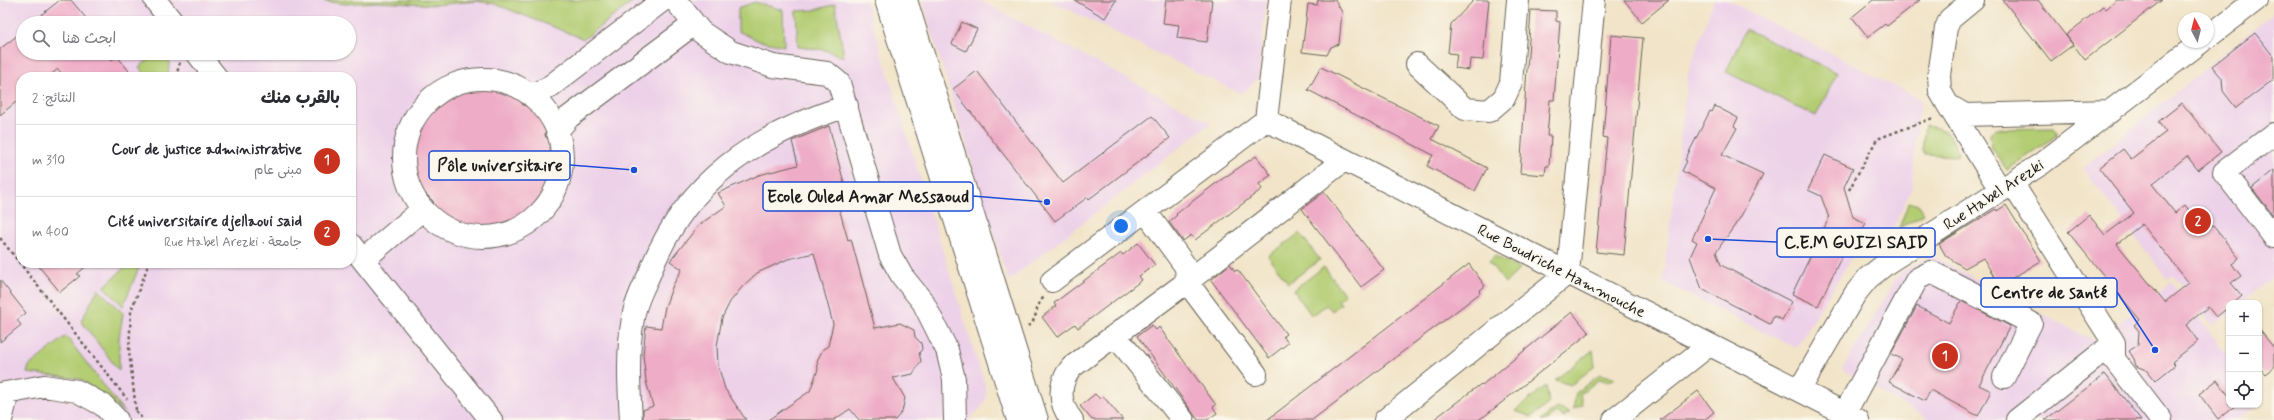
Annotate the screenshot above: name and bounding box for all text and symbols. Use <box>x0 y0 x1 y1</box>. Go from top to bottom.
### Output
north arrow <box>2178 12 2214 48</box>
search box <box>16 16 356 60</box>
icon: search <box>30 27 52 49</box>
text: ابحث هنا <box>62 29 116 49</box>
text: بالقرب منك <box>261 87 340 109</box>
text: النتائج: 2 <box>32 90 75 107</box>
text: Cour de justice administrative <box>112 140 302 160</box>
callout: Pôle universitaire <box>429 151 570 180</box>
text: 310 m <box>32 152 65 169</box>
text: 1 <box>324 152 330 169</box>
text: Pôle universitaire <box>437 155 563 177</box>
street label: Rue Habel Arezki <box>1939 155 2048 236</box>
text: مبنى عام <box>254 162 302 179</box>
callout: Ecole Ouled Amar Messaoud <box>763 182 973 211</box>
text: Ecole Ouled Amar Messaoud <box>767 186 969 208</box>
pin: 2 <box>2185 206 2211 236</box>
text: Cité universitaire djellaoui said <box>108 212 302 232</box>
your location <box>1111 216 1131 236</box>
street label: Rue Boudriche Hammouche <box>1474 220 1649 323</box>
text: 400 m <box>32 224 69 241</box>
text: 2 <box>324 224 330 241</box>
callout: C.E.M GUIZI SAID <box>1777 228 1935 257</box>
text: C.E.M GUIZI SAID <box>1784 232 1928 254</box>
text: جامعة · Rue Habel Arezki <box>164 234 302 251</box>
callout: Centre de santé <box>1981 278 2117 307</box>
text: Centre de santé <box>1991 282 2108 304</box>
map controls <box>2226 300 2262 408</box>
button: + <box>2226 300 2262 336</box>
button: − <box>2226 336 2262 372</box>
pin: 1 <box>1932 341 1958 371</box>
button: locate <box>2226 372 2262 408</box>

